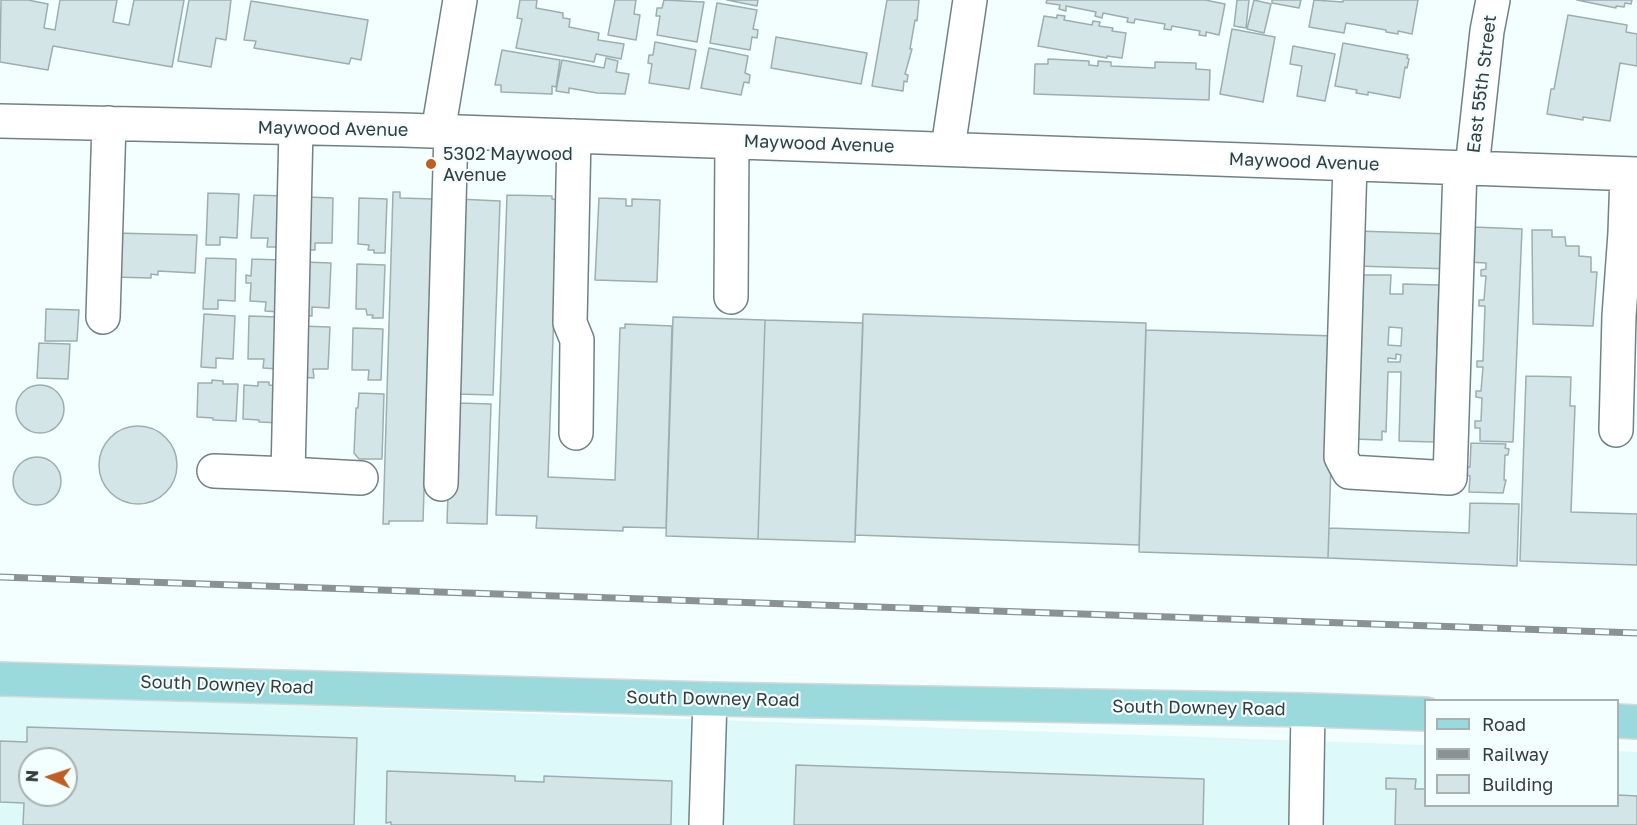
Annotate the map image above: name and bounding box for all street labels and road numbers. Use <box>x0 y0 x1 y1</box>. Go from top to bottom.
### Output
street label: East 55th Street <box>1463 14 1501 154</box>
street label: Maywood Avenue <box>257 117 409 141</box>
street label: Maywood Avenue <box>743 131 895 157</box>
street label: Maywood Avenue <box>1228 149 1380 175</box>
street label: South Downey Road <box>140 671 314 699</box>
street label: South Downey Road <box>626 687 800 711</box>
street label: South Downey Road <box>1112 696 1286 720</box>

